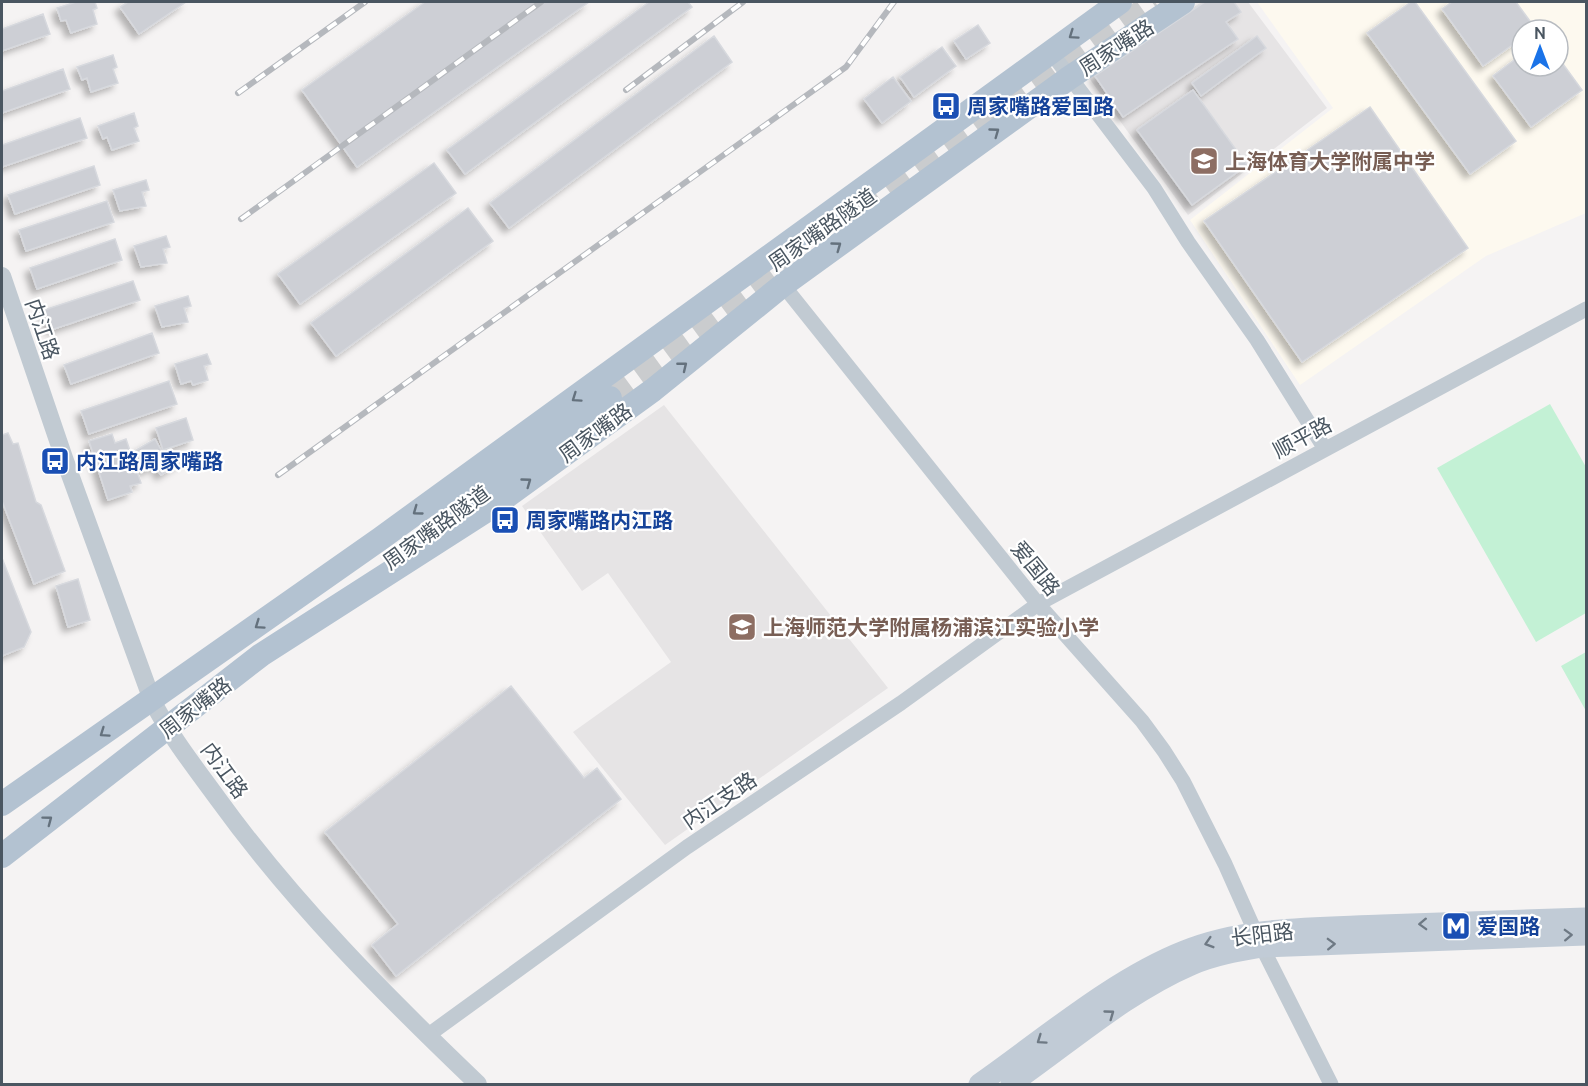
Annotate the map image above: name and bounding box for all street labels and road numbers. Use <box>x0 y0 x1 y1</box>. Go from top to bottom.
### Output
street label: 周家嘴路 <box>1074 14 1158 80</box>
street label: 周家嘴路隧道 <box>764 183 880 275</box>
street label: 内江路 <box>21 295 65 363</box>
street label: 周家嘴路 <box>554 398 636 466</box>
street label: 顺平路 <box>1269 412 1335 462</box>
street label: 周家嘴路隧道 <box>378 480 494 574</box>
street label: 爱国路 <box>1007 536 1065 600</box>
street label: 周家嘴路 <box>155 672 235 742</box>
street label: 内江路 <box>197 737 253 803</box>
street label: 内江支路 <box>677 767 761 833</box>
street label: 长阳路 <box>1229 918 1295 950</box>

